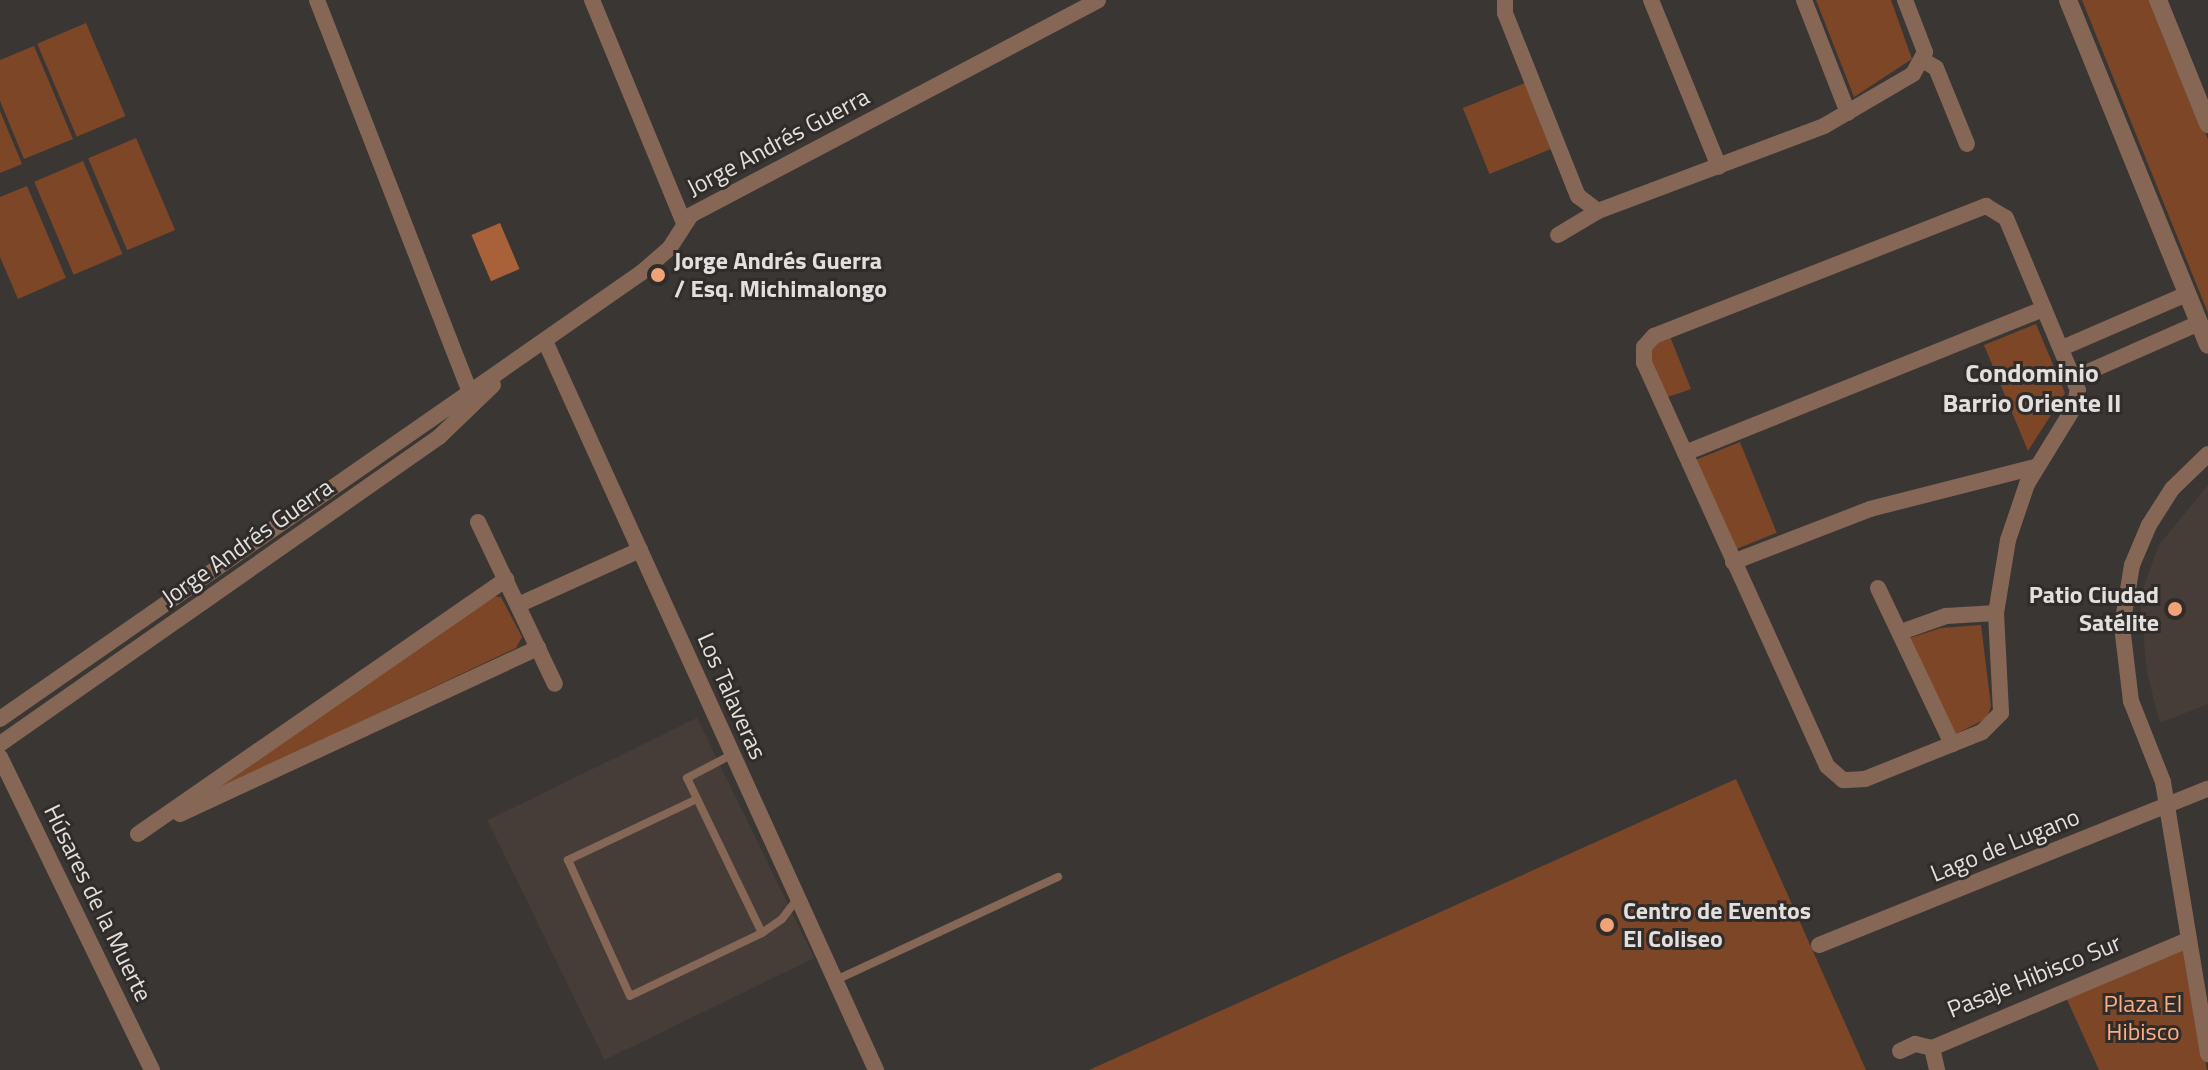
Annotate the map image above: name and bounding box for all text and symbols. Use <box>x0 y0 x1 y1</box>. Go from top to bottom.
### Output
street label: Jorge Andrés Guerra <box>682 82 874 202</box>
place label: Jorge Andrés Guerra / Esq. Michimalongo <box>674 247 887 303</box>
marker: Jorge Andrés Guerra / Esq. Michimalongo <box>649 266 667 284</box>
district label: Condominio Barrio Oriente II <box>1942 357 2122 418</box>
street label: Jorge Andrés Guerra <box>156 472 338 612</box>
place label: Patio Ciudad Satélite <box>2029 581 2159 637</box>
marker: Patio Ciudad Satélite <box>2166 600 2184 618</box>
street label: Los Talaveras <box>691 628 773 764</box>
street label: Húsares de la Muerte <box>38 800 158 1006</box>
street label: Lago de Lugano <box>1926 802 2084 888</box>
place label: Centro de Eventos El Coliseo <box>1623 897 1811 953</box>
marker: Centro de Eventos El Coliseo <box>1598 916 1616 934</box>
street label: Pasaje Hibisco Sur <box>1943 928 2125 1024</box>
park label: Plaza El Hibisco <box>2104 990 2182 1046</box>

